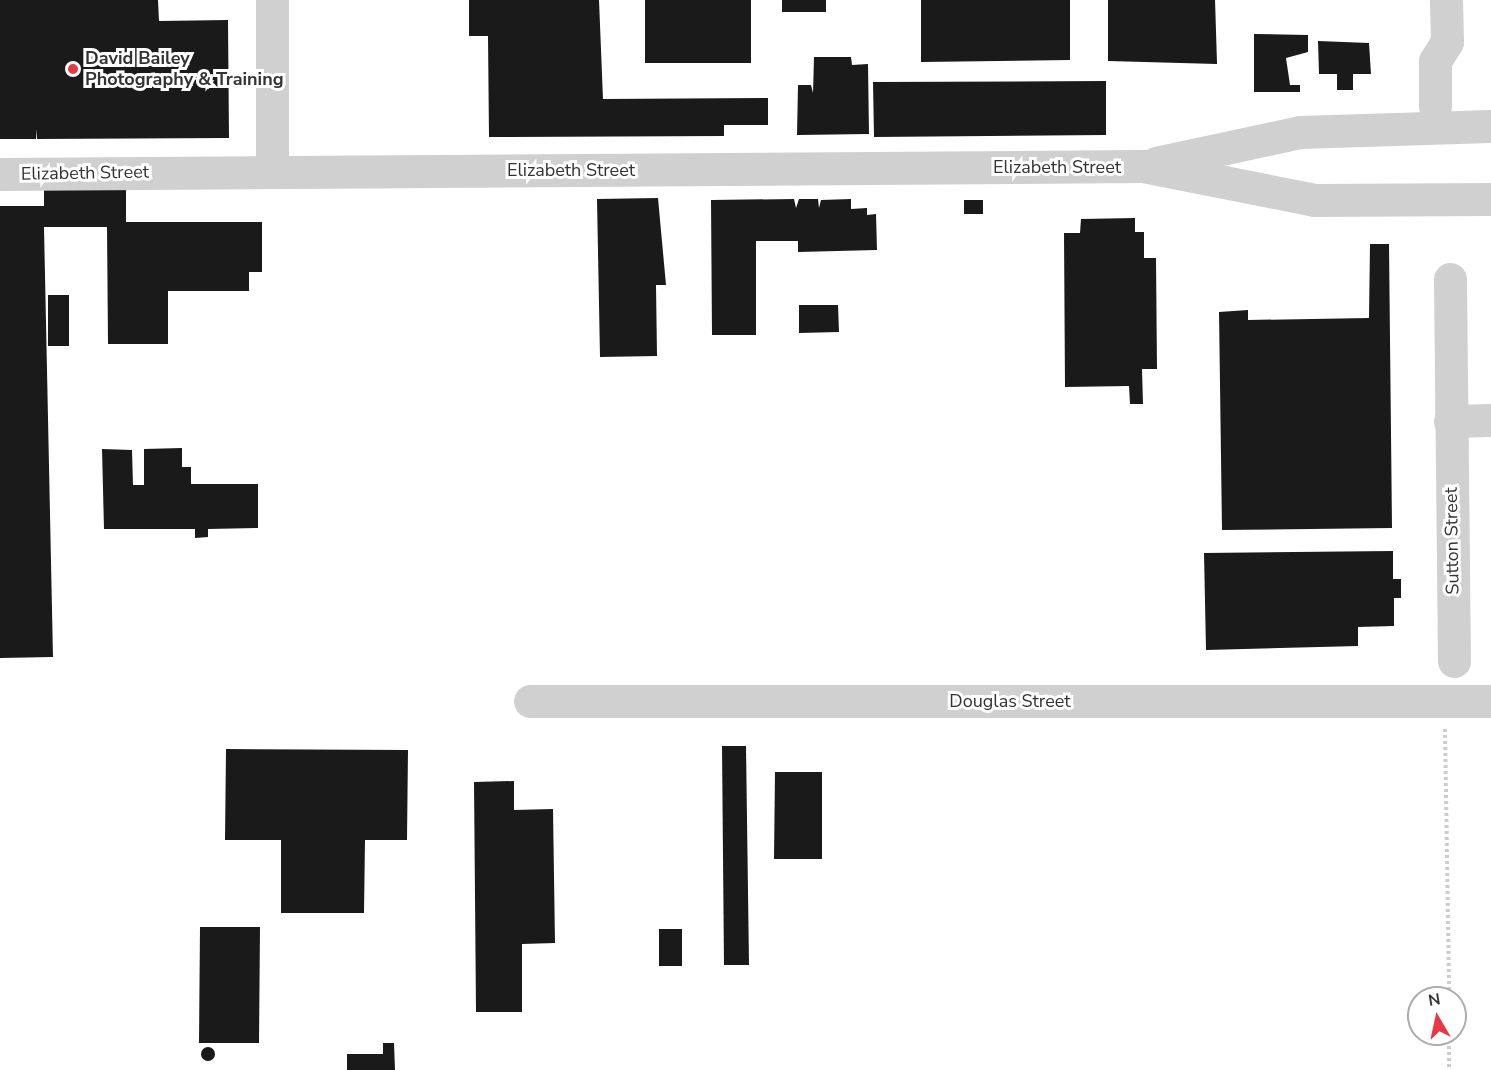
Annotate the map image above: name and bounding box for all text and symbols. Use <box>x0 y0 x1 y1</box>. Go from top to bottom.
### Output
place label: David Bailey Photography & Training <box>85 48 284 90</box>
marker: David Bailey Photography & Training <box>66 62 80 76</box>
street label: Elizabeth Street <box>993 156 1121 178</box>
street label: Elizabeth Street <box>507 159 635 181</box>
street label: Elizabeth Street <box>21 161 149 185</box>
street label: Sutton Street <box>1440 487 1464 595</box>
street label: Douglas Street <box>949 690 1071 712</box>
north arrow <box>1407 986 1467 1046</box>
text: N <box>1427 988 1442 1012</box>

